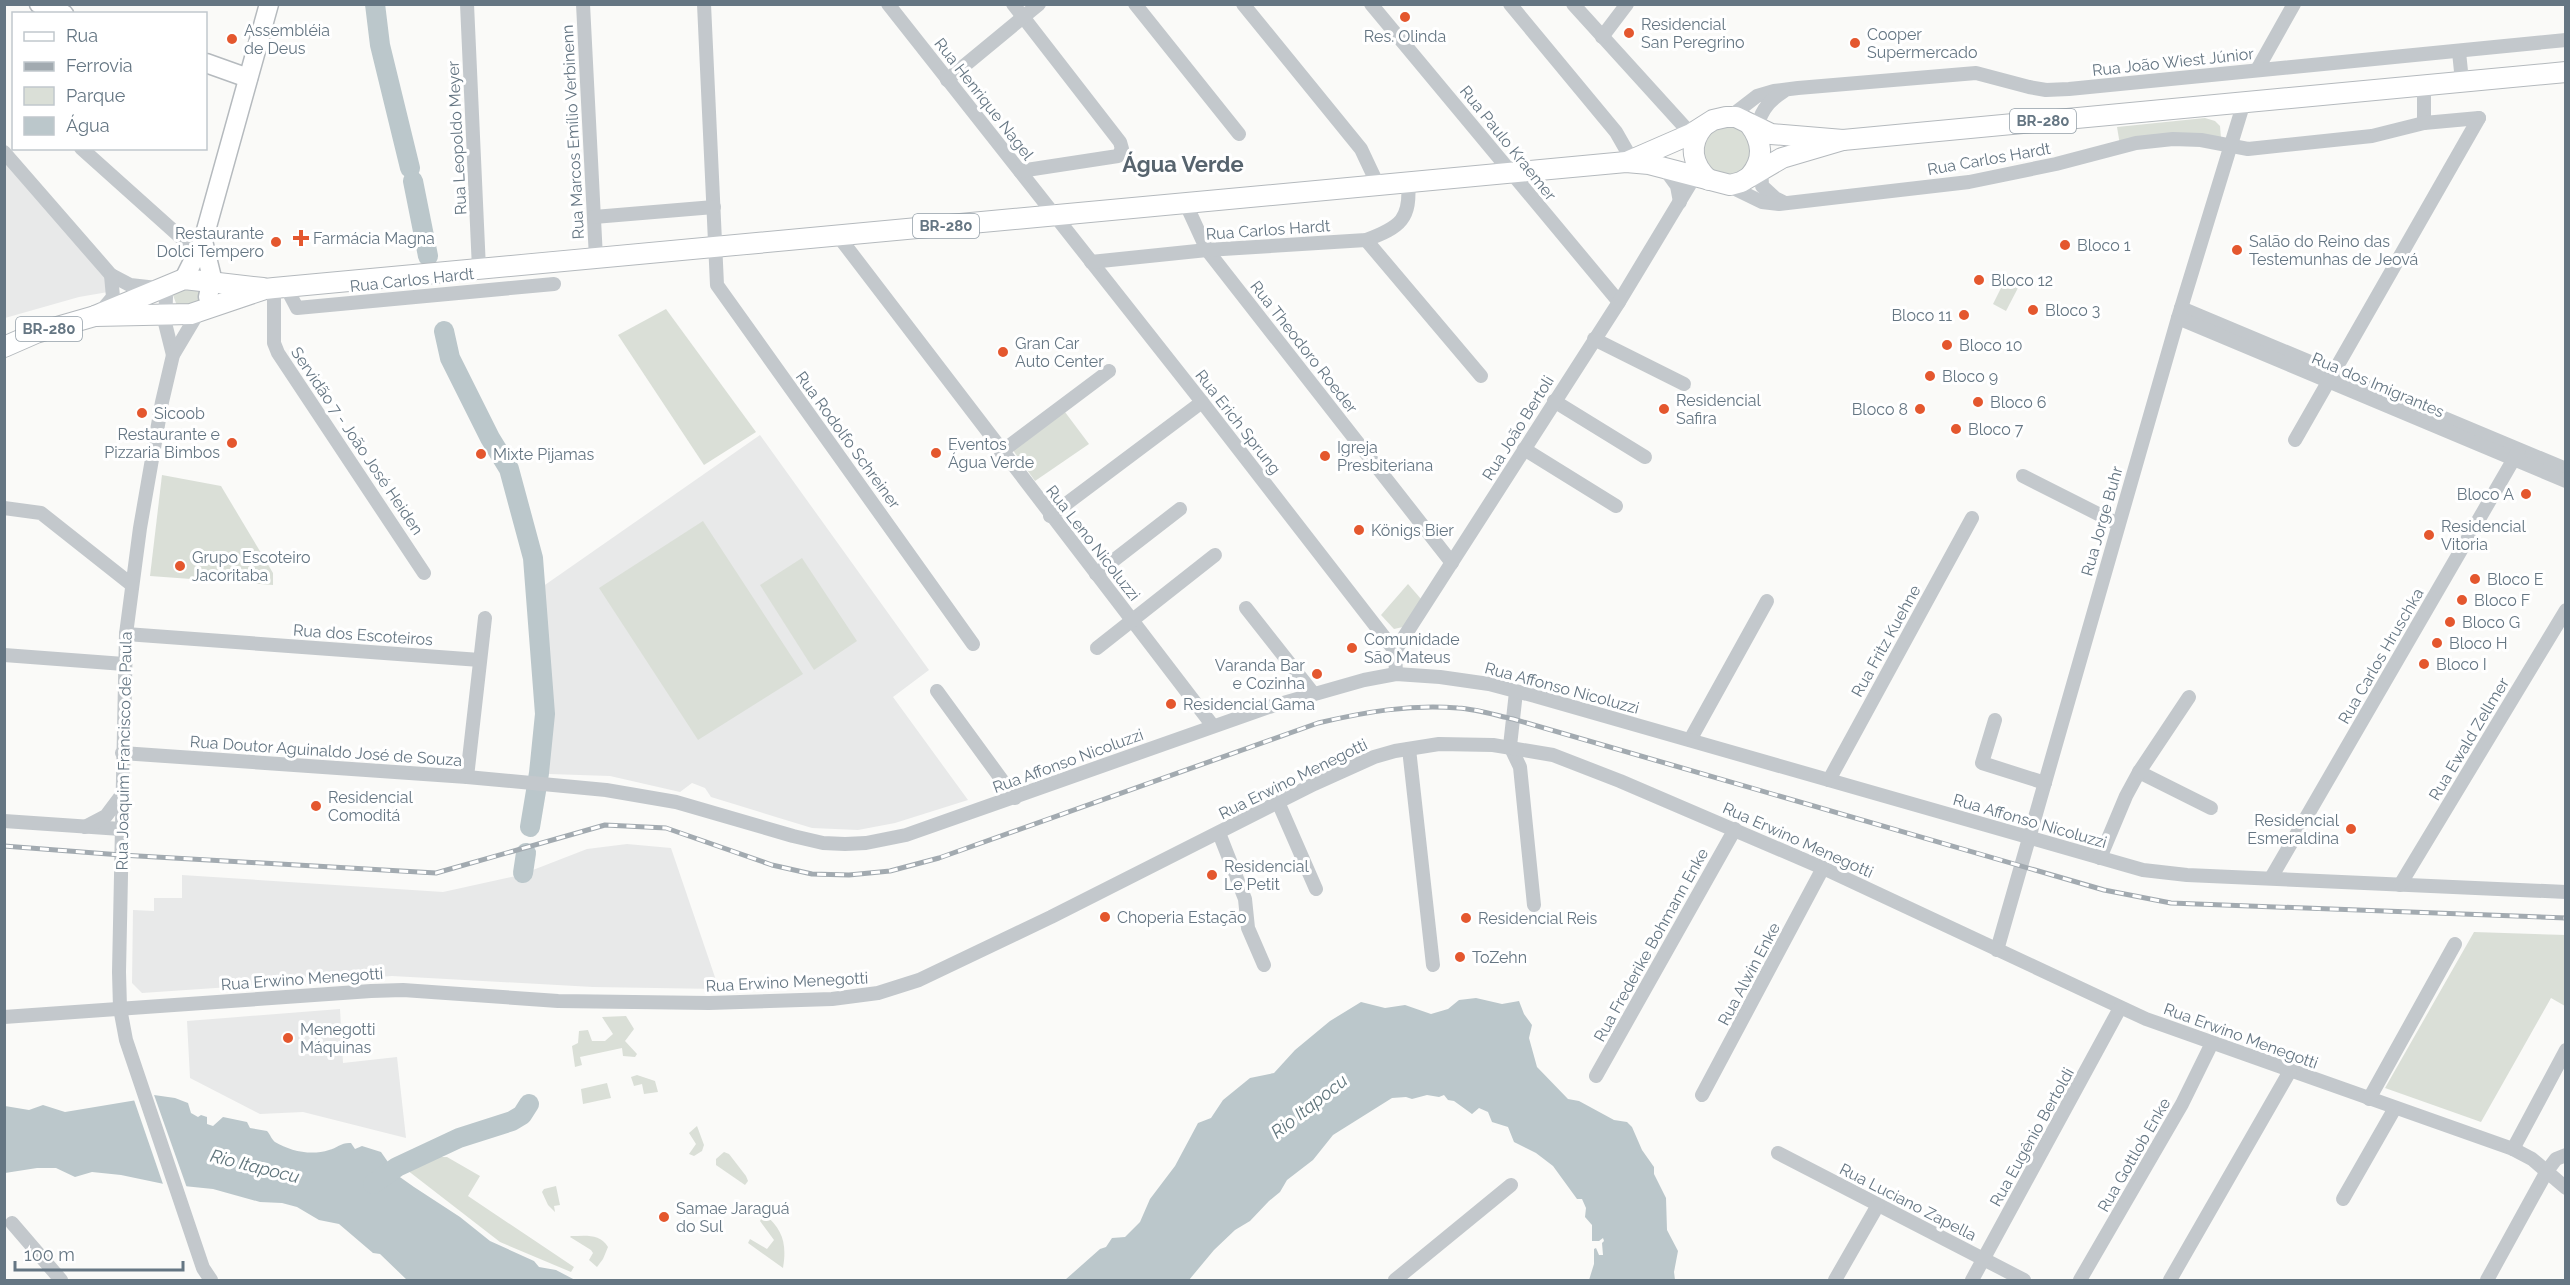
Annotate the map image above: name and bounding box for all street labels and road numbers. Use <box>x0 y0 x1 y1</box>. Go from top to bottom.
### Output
street label: Rua Marcos Emílio Verbinenn <box>558 24 588 240</box>
street label: Rua Henrique Nagel <box>930 34 1038 164</box>
street label: Rua João Wiest Júnior <box>2091 44 2255 80</box>
street label: Rua Leopoldo Meyer <box>443 60 471 216</box>
street label: Rua Paulo Kraemer <box>1456 82 1560 205</box>
road number: BR-280 <box>2010 109 2076 133</box>
street label: Rua Carlos Hardt <box>1926 139 2053 179</box>
road number: BR-280 <box>913 214 979 238</box>
street label: Rua Carlos Hardt <box>1205 216 1332 244</box>
street label: Rua Carlos Hardt <box>349 264 476 296</box>
street label: Rua Theodoro Roeder <box>1246 277 1362 417</box>
road number: BR-280 <box>16 317 82 341</box>
street label: Servidão 7 - João José Heiden <box>287 343 427 539</box>
street label: Rua dos Imigrantes <box>2309 349 2447 422</box>
street label: Rua Erich Sprung <box>1191 366 1285 478</box>
street label: Rua Rodolfo Schreiner <box>792 368 904 513</box>
street label: Rua João Bertoli <box>1478 372 1558 484</box>
street label: Rua Jorge Buhr <box>2077 464 2127 578</box>
street label: Rua Leno Nicoluzzi <box>1042 481 1144 605</box>
street label: Rua Fritz Kuehne <box>1847 582 1925 700</box>
street label: Rua Carlos Hruschka <box>2334 585 2428 727</box>
street label: Rua dos Escoteiros <box>292 621 434 649</box>
street label: Rua Joaquim Francisco de Paula <box>112 631 136 871</box>
street label: Rua Affonso Nicoluzzi <box>1483 658 1641 718</box>
street label: Rua Ewald Zellmer <box>2425 674 2513 804</box>
street label: Rua Affonso Nicoluzzi <box>990 725 1146 797</box>
street label: Rua Doutor Aguinaldo José de Souza <box>189 732 463 770</box>
street label: Rua Erwino Menegotti <box>1216 735 1370 823</box>
street label: Rua Affonso Nicoluzzi <box>1951 790 2109 852</box>
street label: Rua Erwino Menegotti <box>1720 798 1876 882</box>
street label: Rua Frederike Bohmann Enke <box>1590 845 1712 1045</box>
street label: Rua Alwin Enke <box>1714 919 1784 1029</box>
street label: Rua Erwino Menegotti <box>220 964 384 994</box>
street label: Rua Erwino Menegotti <box>705 968 869 996</box>
street label: Rua Erwino Menegotti <box>2161 999 2321 1073</box>
street label: Rua Eugênio Bertoldi <box>1986 1064 2078 1210</box>
street label: Rua Gottlob Enke <box>2094 1095 2174 1215</box>
street label: Rua Luciano Zapella <box>1836 1159 1980 1245</box>

